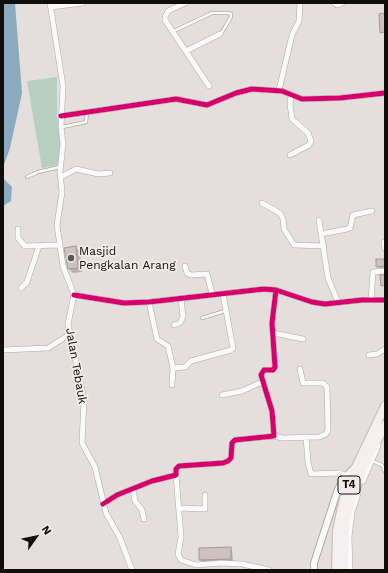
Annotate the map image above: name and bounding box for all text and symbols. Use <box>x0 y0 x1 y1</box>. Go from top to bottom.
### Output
place label: Masjid Pengkalan Arang <box>79 244 176 272</box>
marker: Masjid Pengkalan Arang <box>66 253 76 263</box>
street label: Jalan Tebauk <box>62 327 90 405</box>
road number: T4 <box>338 476 360 494</box>
north arrow <box>16 517 56 557</box>
text: N <box>39 523 54 537</box>

